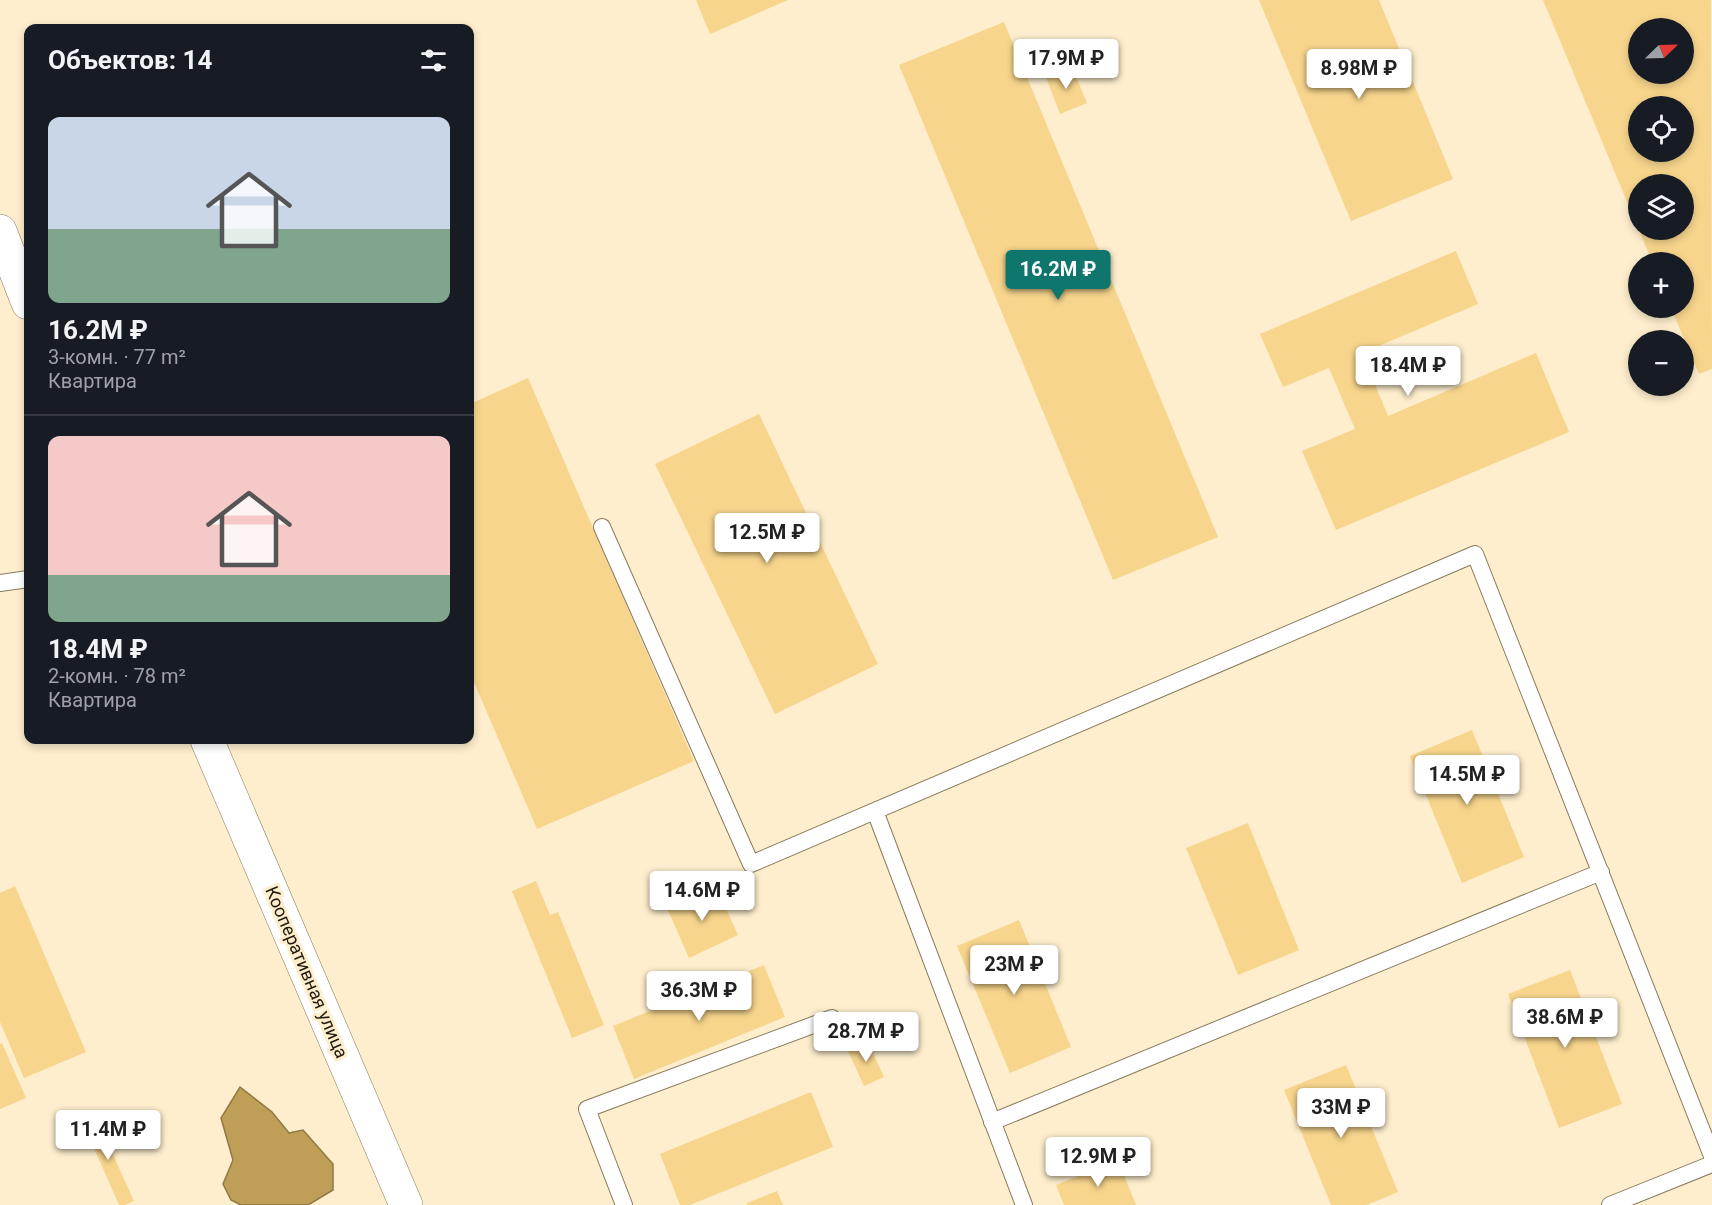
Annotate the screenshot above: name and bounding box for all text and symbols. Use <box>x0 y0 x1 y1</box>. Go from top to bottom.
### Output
north arrow <box>1628 18 1694 84</box>
map controls <box>1628 18 1694 396</box>
pin: 17.9M ₽ <box>1011 39 1121 90</box>
icon: filters <box>417 44 450 77</box>
text: Объектов: 14 <box>48 45 212 75</box>
text: 17.9M ₽ <box>1028 46 1104 70</box>
pin: 8.98M ₽ <box>1304 49 1414 100</box>
text: 8.98M ₽ <box>1321 56 1397 80</box>
button: locate <box>1628 96 1694 162</box>
icon: home <box>195 156 303 264</box>
button: layers <box>1628 174 1694 240</box>
pin: 16.2M ₽ <box>1003 250 1113 301</box>
button: + <box>1628 252 1694 318</box>
text: 16.2M ₽ <box>1020 257 1096 281</box>
text: 16.2M ₽ <box>48 315 148 345</box>
button: − <box>1628 330 1694 396</box>
text: 3-комн. · 77 m² <box>48 345 186 369</box>
pin: 18.4M ₽ <box>1353 346 1463 397</box>
text: 18.4M ₽ <box>1370 353 1446 377</box>
text: Квартира <box>48 369 137 393</box>
icon: home <box>195 475 303 583</box>
pin: 12.5M ₽ <box>712 513 822 564</box>
text: 12.5M ₽ <box>729 520 805 544</box>
text: 18.4M ₽ <box>48 634 148 664</box>
text: 2-комн. · 78 m² <box>48 664 186 688</box>
text: Квартира <box>48 688 137 712</box>
pin: 14.5M ₽ <box>1412 755 1522 806</box>
text: 14.5M ₽ <box>1429 762 1505 786</box>
pin: 14.6M ₽ <box>647 871 757 922</box>
text: 14.6M ₽ <box>664 878 740 902</box>
street label: Кооперативная улица <box>261 883 353 1061</box>
pin: 23M ₽ <box>972 945 1056 996</box>
text: 23M ₽ <box>984 952 1044 976</box>
pin: 36.3M ₽ <box>644 971 754 1022</box>
text: 36.3M ₽ <box>661 978 737 1002</box>
pin: 38.6M ₽ <box>1510 998 1620 1049</box>
text: 38.6M ₽ <box>1527 1005 1603 1029</box>
pin: 28.7M ₽ <box>811 1012 921 1063</box>
text: 28.7M ₽ <box>828 1019 904 1043</box>
pin: 33M ₽ <box>1299 1088 1383 1139</box>
text: 33M ₽ <box>1311 1095 1371 1119</box>
pin: 11.4M ₽ <box>53 1110 163 1161</box>
text: 11.4M ₽ <box>70 1117 146 1141</box>
pin: 12.9M ₽ <box>1043 1137 1153 1188</box>
text: 12.9M ₽ <box>1060 1144 1136 1168</box>

